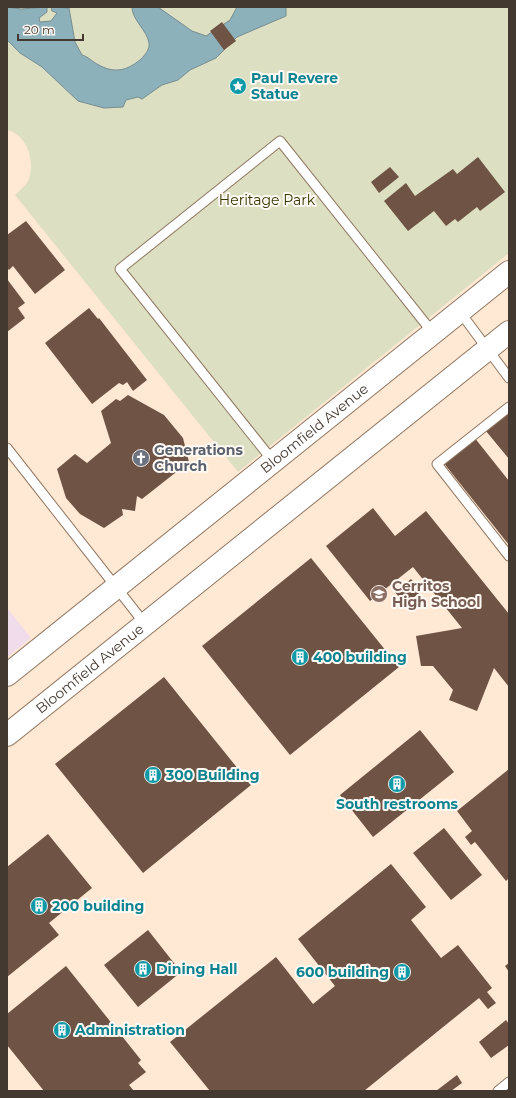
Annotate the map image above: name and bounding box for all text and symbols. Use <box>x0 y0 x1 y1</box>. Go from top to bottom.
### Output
scale bar <box>18 16 83 42</box>
text: 20 m <box>24 22 55 37</box>
place label: Paul Revere Statue <box>251 69 338 103</box>
place icon: Paul Revere Statue <box>228 76 248 96</box>
park label: Heritage Park <box>219 191 316 209</box>
street label: Bloomfield Avenue <box>257 380 372 477</box>
place label: Generations Church <box>154 441 243 475</box>
church icon: Generations Church <box>131 448 151 468</box>
place label: Cerritos High School <box>392 577 480 611</box>
school or university icon: Cerritos High School <box>369 584 389 604</box>
street label: Bloomfield Avenue <box>32 620 147 717</box>
building icon: 400 building <box>290 647 310 667</box>
place label: 400 building <box>313 648 407 666</box>
building icon: 300 Building <box>143 765 163 785</box>
place label: 300 Building <box>165 766 259 784</box>
building icon: South restrooms <box>387 774 407 794</box>
place label: South restrooms <box>336 795 459 813</box>
building icon: 200 building <box>29 896 49 916</box>
place label: 200 building <box>52 897 144 915</box>
building icon: Dining Hall <box>133 959 153 979</box>
place label: Dining Hall <box>156 960 238 978</box>
building icon: 600 building <box>392 962 412 982</box>
place label: 600 building <box>296 963 389 981</box>
building icon: Administration <box>52 1020 72 1040</box>
place label: Administration <box>74 1021 185 1039</box>

